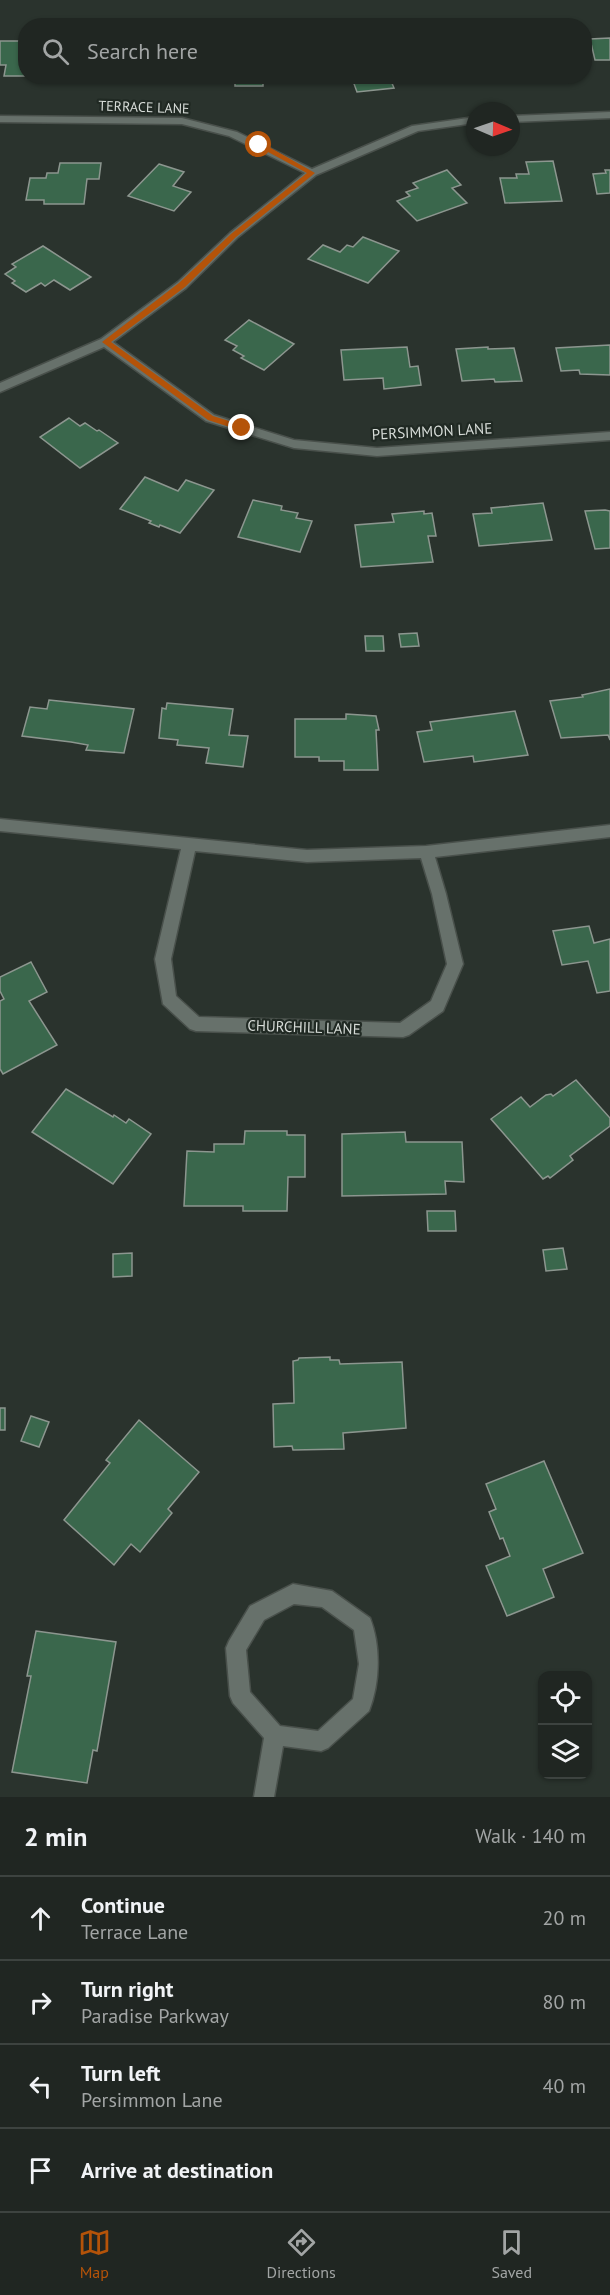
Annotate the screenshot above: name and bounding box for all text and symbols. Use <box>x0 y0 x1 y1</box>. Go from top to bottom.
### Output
search box <box>18 18 592 84</box>
icon: search <box>39 35 72 68</box>
text: Search here <box>87 37 198 65</box>
street label: TERRACE LANE <box>98 96 190 118</box>
north arrow <box>466 102 520 156</box>
route start <box>245 131 271 157</box>
route end <box>228 414 254 440</box>
street label: PERSIMMON LANE <box>371 418 493 444</box>
street label: CHURCHILL LANE <box>247 1016 361 1038</box>
map controls <box>538 1671 592 1779</box>
button: locate <box>538 1671 592 1725</box>
button: layers <box>538 1725 592 1779</box>
text: 2 min <box>24 1820 87 1853</box>
text: Walk · 140 m <box>475 1823 586 1849</box>
text: Continue <box>81 1891 165 1919</box>
icon: ahead <box>24 1902 57 1935</box>
text: 20 m <box>543 1905 586 1931</box>
text: Terrace Lane <box>81 1919 188 1945</box>
text: Turn right <box>81 1975 173 2003</box>
icon: right <box>24 1986 57 2019</box>
text: 80 m <box>543 1989 586 2015</box>
text: Paradise Parkway <box>81 2003 229 2029</box>
text: Turn left <box>81 2059 161 2087</box>
icon: left <box>24 2070 57 2103</box>
text: 40 m <box>543 2073 586 2099</box>
text: Persimmon Lane <box>81 2087 223 2113</box>
icon: arrive <box>24 2154 57 2187</box>
text: Arrive at destination <box>81 2156 273 2184</box>
tab: Map <box>78 2226 111 2282</box>
tab: Directions <box>267 2226 336 2282</box>
tab: Saved <box>491 2226 532 2282</box>

